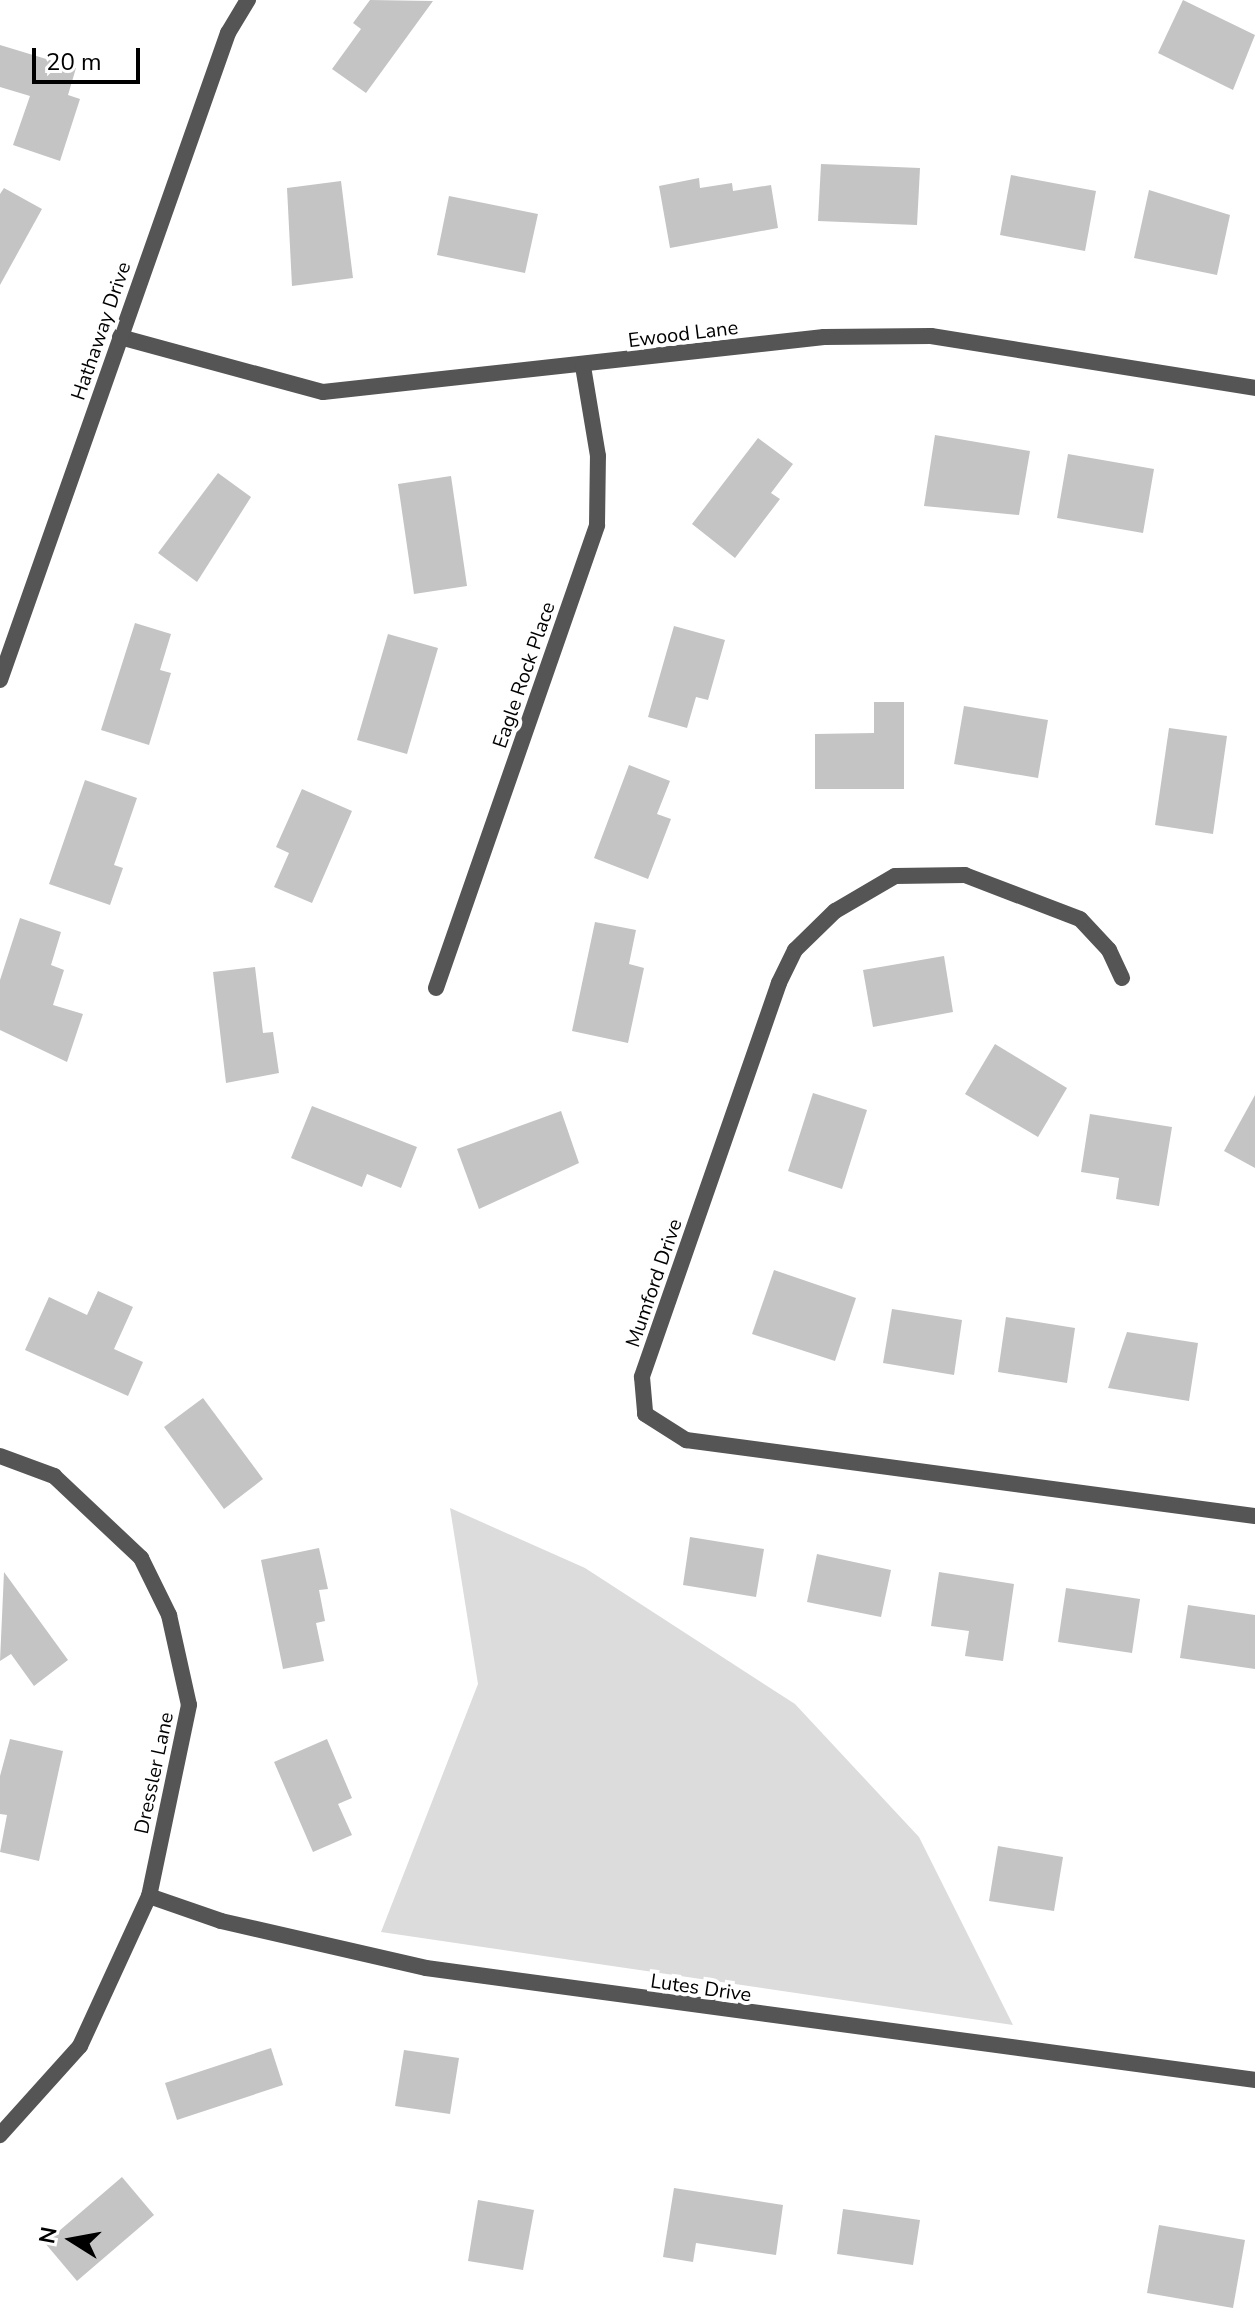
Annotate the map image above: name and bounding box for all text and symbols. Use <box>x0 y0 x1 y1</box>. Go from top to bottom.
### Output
scale bar <box>36 32 144 82</box>
text: 20 m <box>46 46 102 78</box>
street label: Hathaway Drive <box>66 259 136 403</box>
street label: Ewood Lane <box>627 315 739 353</box>
street label: Eagle Rock Place <box>488 599 560 751</box>
street label: Mumford Drive <box>621 1216 687 1350</box>
street label: Dressler Lane <box>129 1710 179 1836</box>
street label: Lutes Drive <box>649 1969 753 2007</box>
north arrow <box>32 2200 112 2280</box>
text: N <box>32 2224 65 2246</box>

